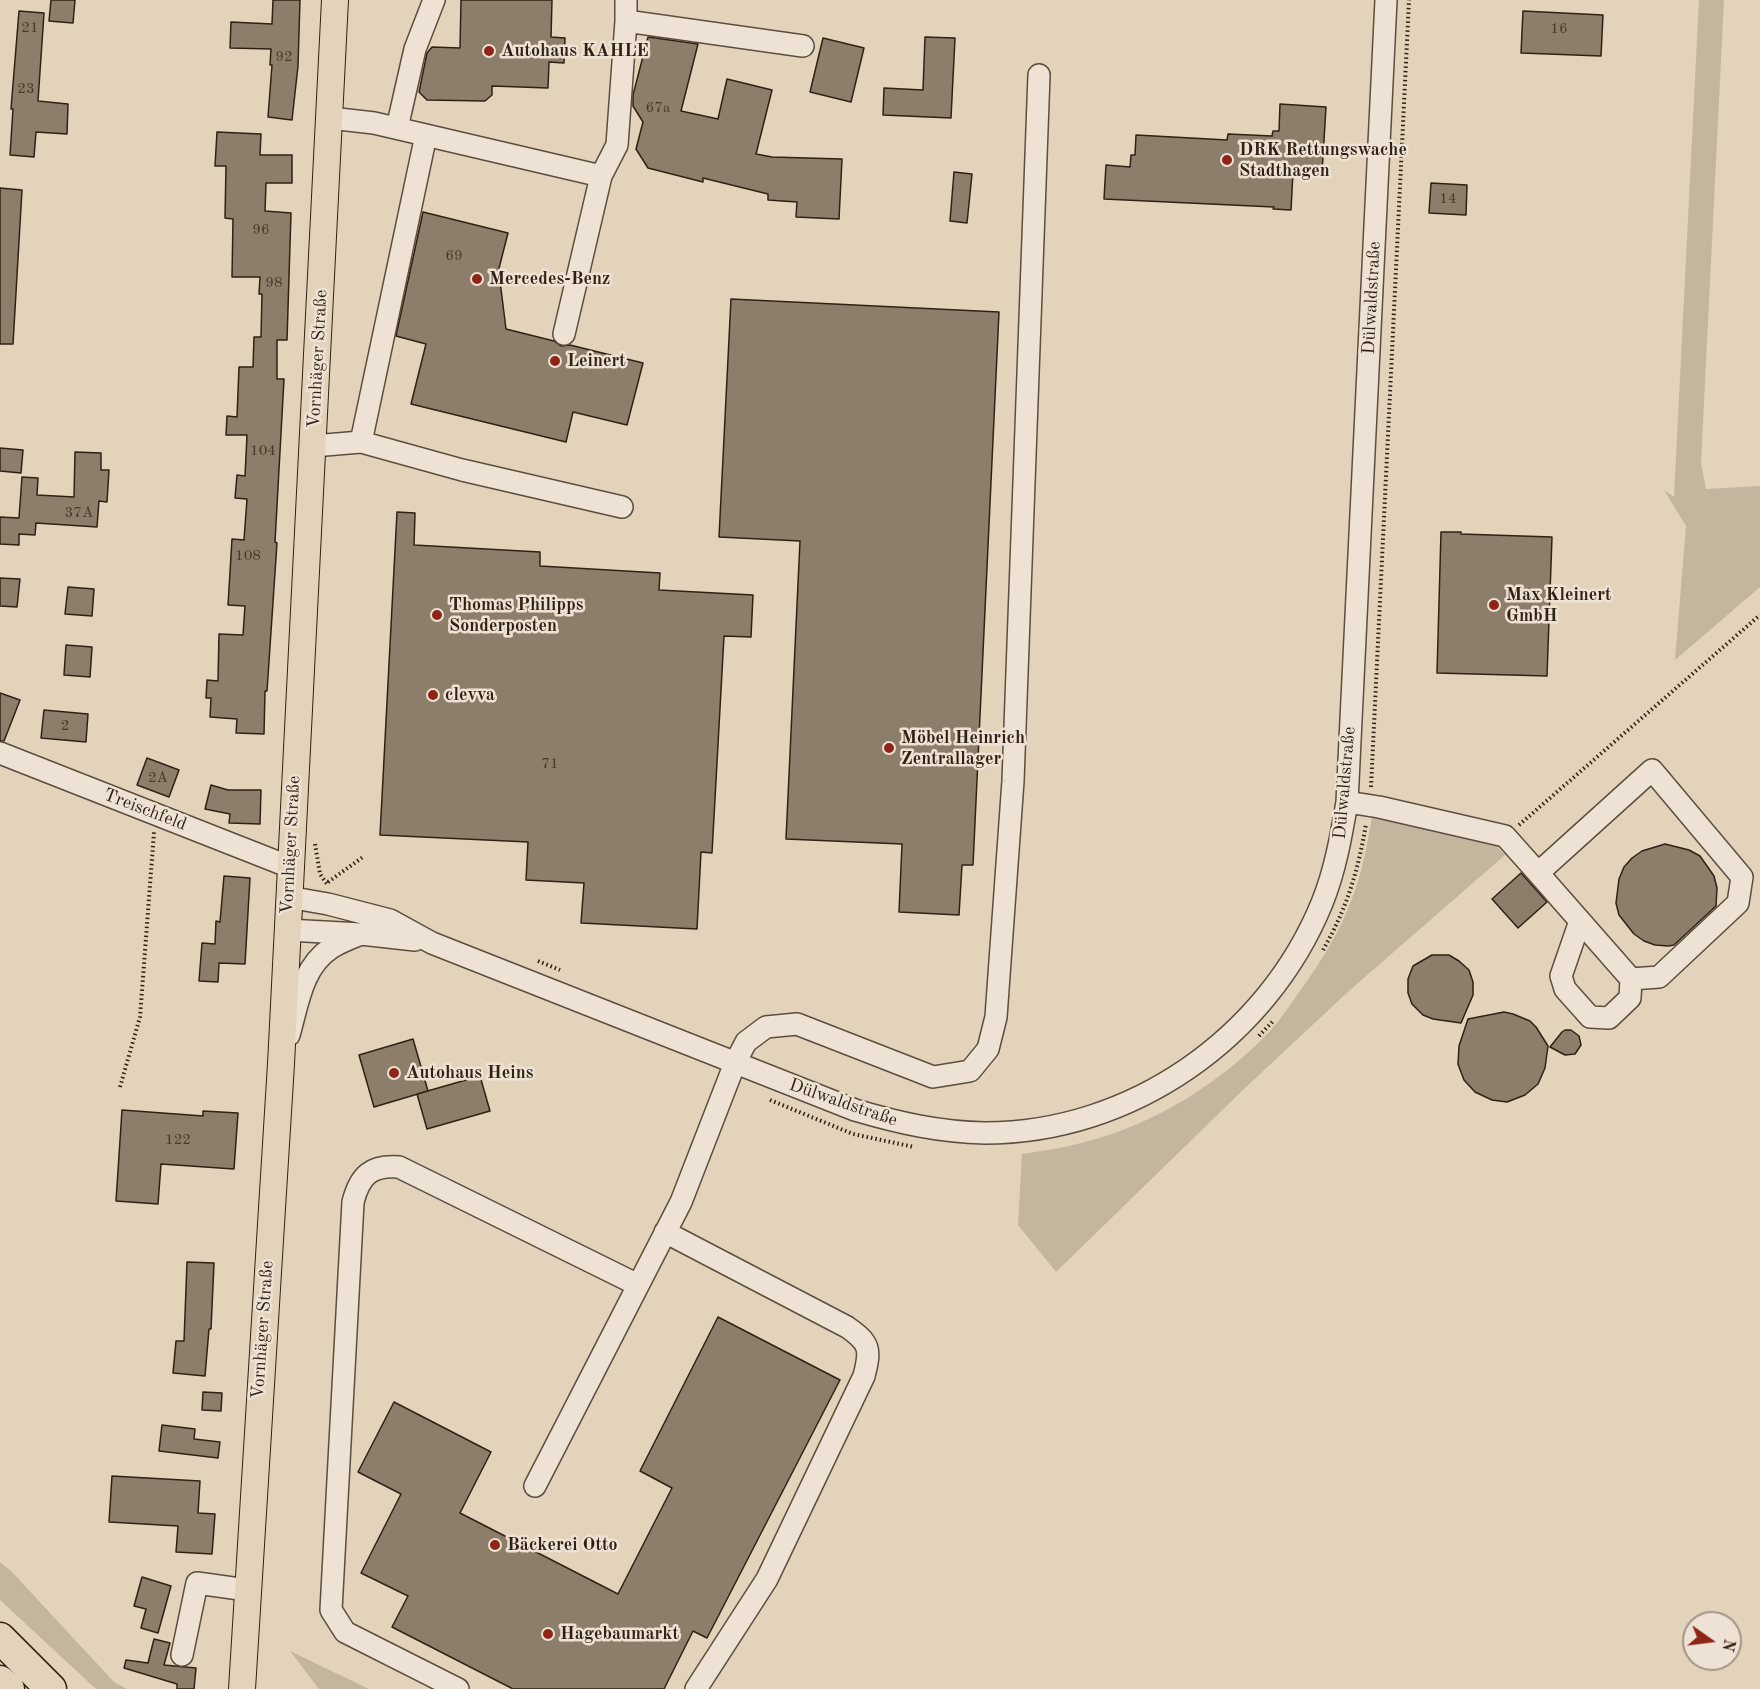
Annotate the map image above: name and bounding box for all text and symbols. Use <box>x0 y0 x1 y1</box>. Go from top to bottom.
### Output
house number: 21 <box>21 19 39 37</box>
house number: 16 <box>1550 20 1568 38</box>
place label: Autohaus KAHLE <box>501 40 649 62</box>
marker: Autohaus KAHLE <box>482 44 496 58</box>
house number: 92 <box>275 48 293 66</box>
house number: 23 <box>17 80 35 98</box>
house number: 67a <box>646 99 670 117</box>
place label: DRK Rettungswache Stadthagen <box>1239 139 1407 182</box>
marker: DRK Rettungswache Stadthagen <box>1220 153 1234 167</box>
house number: 14 <box>1439 190 1457 208</box>
house number: 96 <box>252 221 270 239</box>
street label: Dülwaldstraße <box>1358 241 1386 355</box>
house number: 69 <box>445 247 463 265</box>
place label: Mercedes-Benz <box>489 268 610 290</box>
marker: Mercedes-Benz <box>470 272 484 286</box>
house number: 98 <box>265 274 283 292</box>
street label: Vornhäger Straße <box>304 289 332 429</box>
place label: Leinert <box>567 350 626 372</box>
marker: Leinert <box>548 354 562 368</box>
house number: 104 <box>250 442 276 460</box>
house number: 37A <box>65 504 93 522</box>
house number: 108 <box>235 547 261 565</box>
place label: Max Kleinert GmbH <box>1506 584 1612 626</box>
place label: Thomas Philipps Sonderposten <box>449 594 584 636</box>
marker: Max Kleinert GmbH <box>1487 598 1501 612</box>
marker: Thomas Philipps Sonderposten <box>430 608 444 622</box>
place label: clevva <box>445 684 495 706</box>
marker: clevva <box>426 688 440 702</box>
house number: 2 <box>61 717 69 735</box>
street label: Dülwaldstraße <box>1329 726 1361 840</box>
place label: Möbel Heinrich Zentrallager <box>901 727 1025 770</box>
marker: Möbel Heinrich Zentrallager <box>882 741 896 755</box>
house number: 71 <box>541 755 559 773</box>
house number: 2A <box>148 769 168 787</box>
street label: Vornhäger Straße <box>277 775 305 915</box>
street label: Treischfeld <box>100 784 190 836</box>
place label: Autohaus Heins <box>406 1062 533 1084</box>
marker: Autohaus Heins <box>387 1066 401 1080</box>
street label: Dülwaldstraße <box>786 1074 900 1132</box>
house number: 122 <box>165 1131 191 1149</box>
street label: Vornhäger Straße <box>247 1260 279 1400</box>
place label: Bäckerei Otto <box>507 1534 618 1556</box>
marker: Bäckerei Otto <box>488 1538 502 1552</box>
north arrow <box>1682 1611 1742 1671</box>
place label: Hagebaumarkt <box>560 1623 679 1645</box>
marker: Hagebaumarkt <box>541 1627 555 1641</box>
text: N <box>1718 1637 1737 1653</box>

